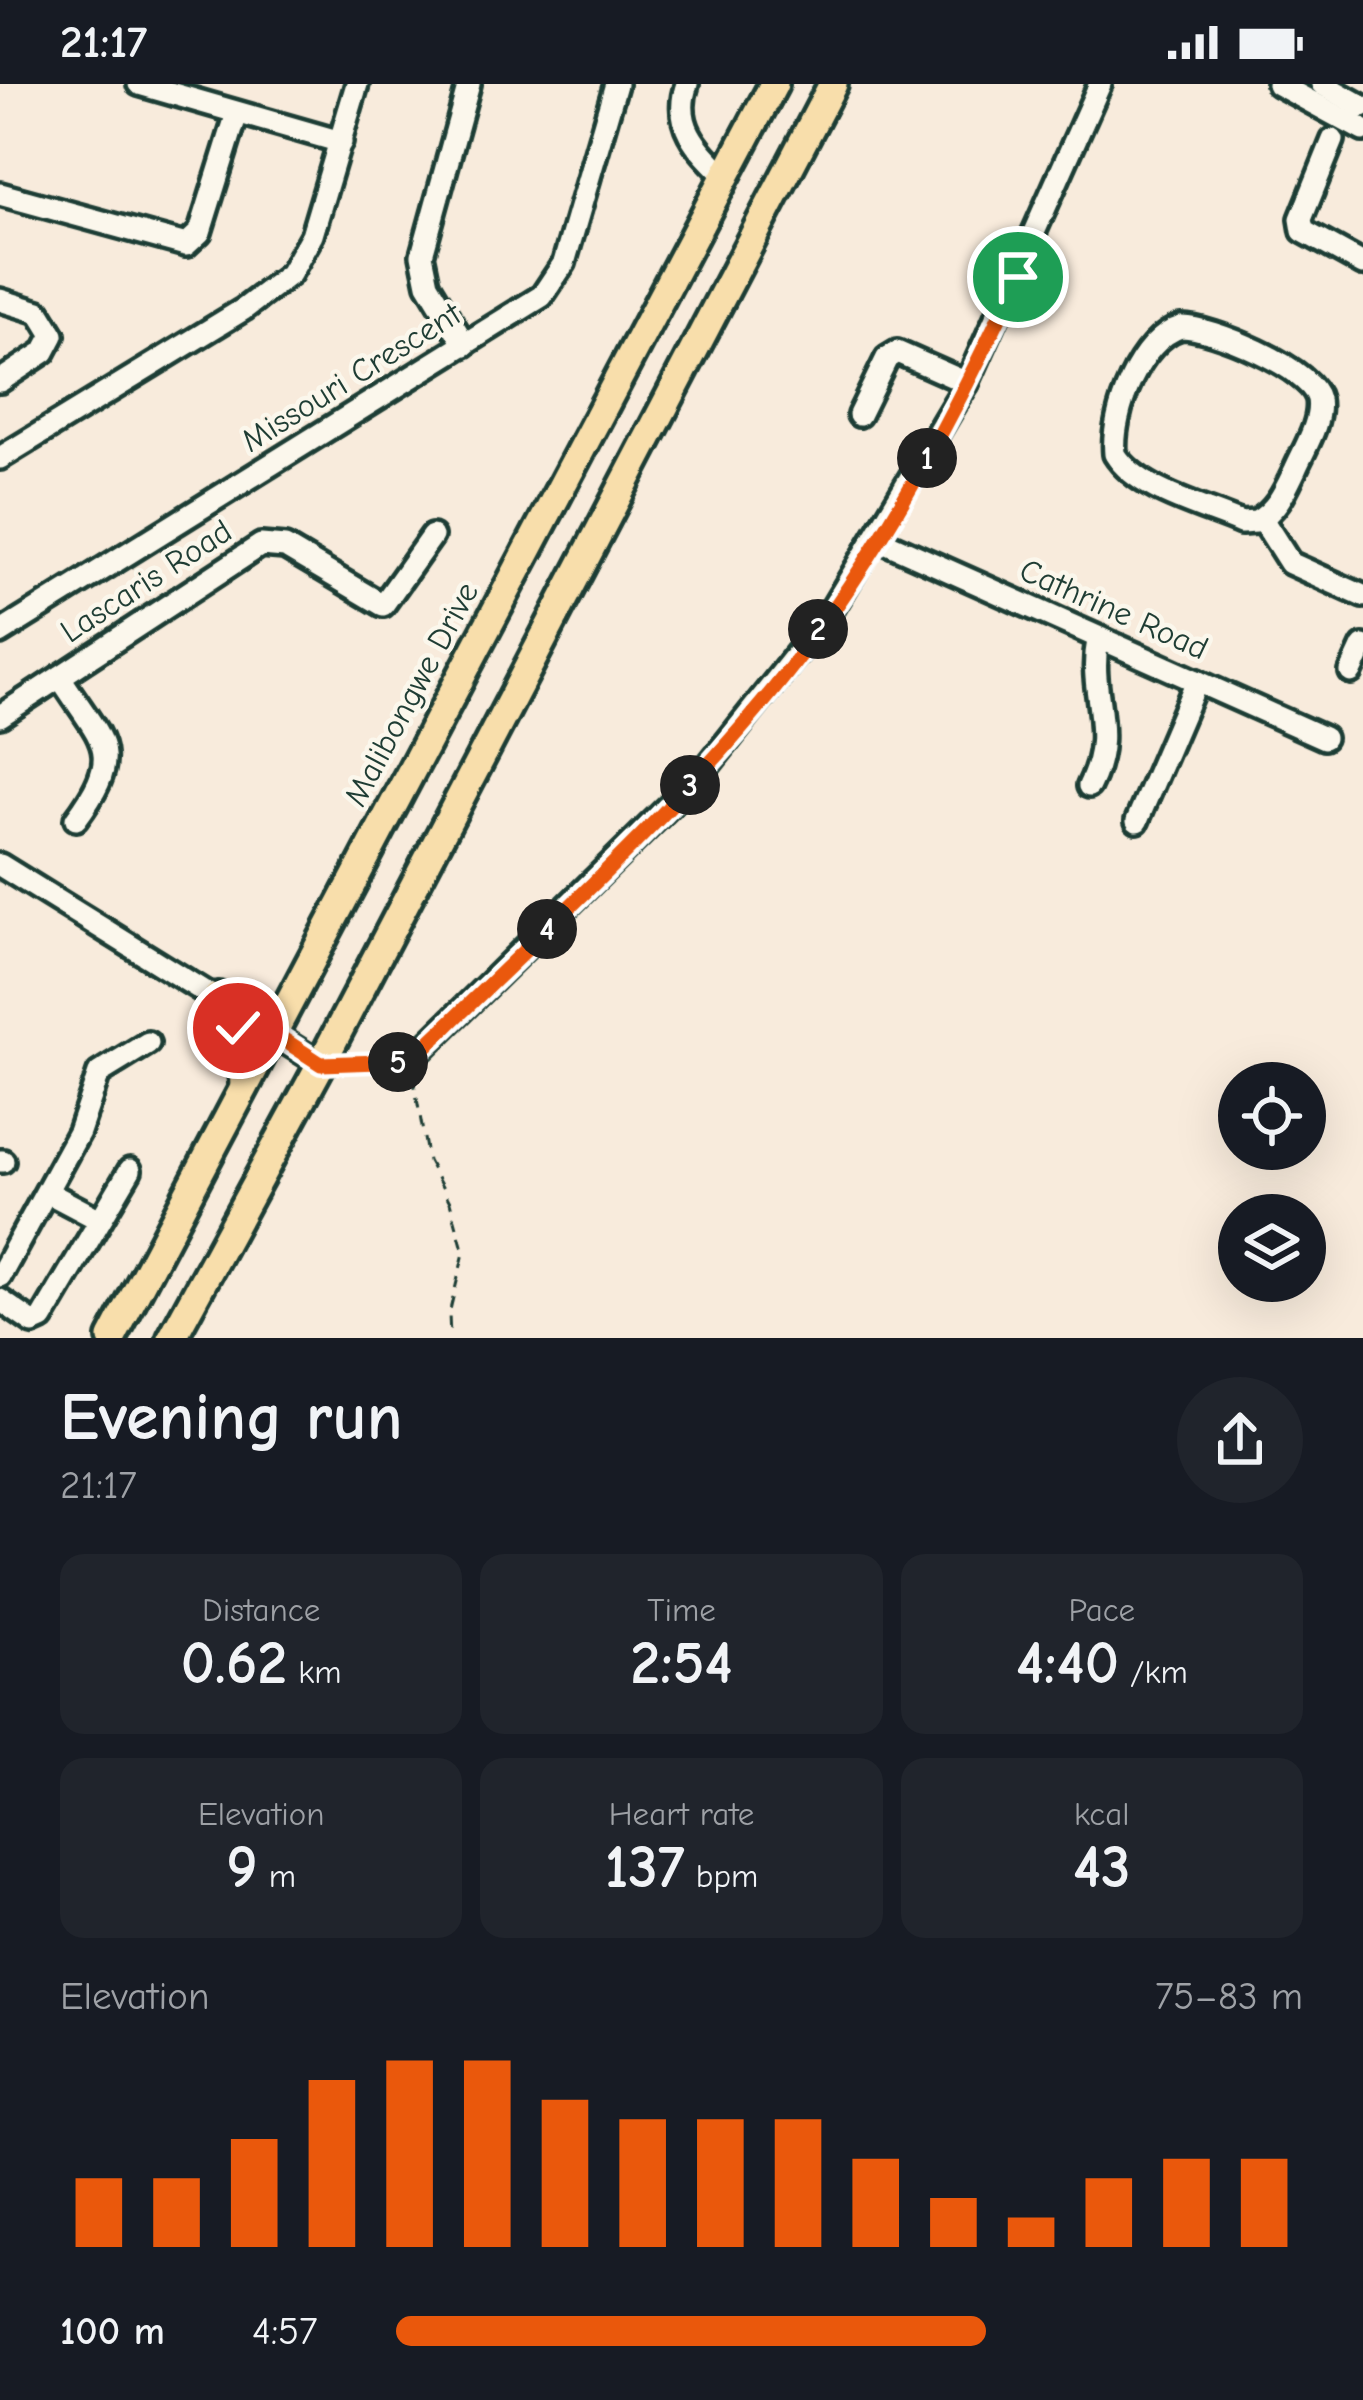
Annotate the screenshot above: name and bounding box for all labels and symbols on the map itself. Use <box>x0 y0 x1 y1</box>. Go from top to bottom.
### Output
pin <box>967 226 1069 328</box>
street label: Missouri Crescent <box>234 293 469 460</box>
pin: 1 <box>897 428 957 488</box>
street label: Lascaris Road <box>53 512 239 650</box>
street label: Cathrine Road <box>1014 551 1214 667</box>
street label: Malibongwe Drive <box>336 576 486 812</box>
pin: 2 <box>788 599 848 659</box>
pin: 3 <box>660 755 720 815</box>
pin: 4 <box>517 899 577 959</box>
pin <box>187 977 289 1079</box>
pin: 5 <box>368 1032 428 1092</box>

